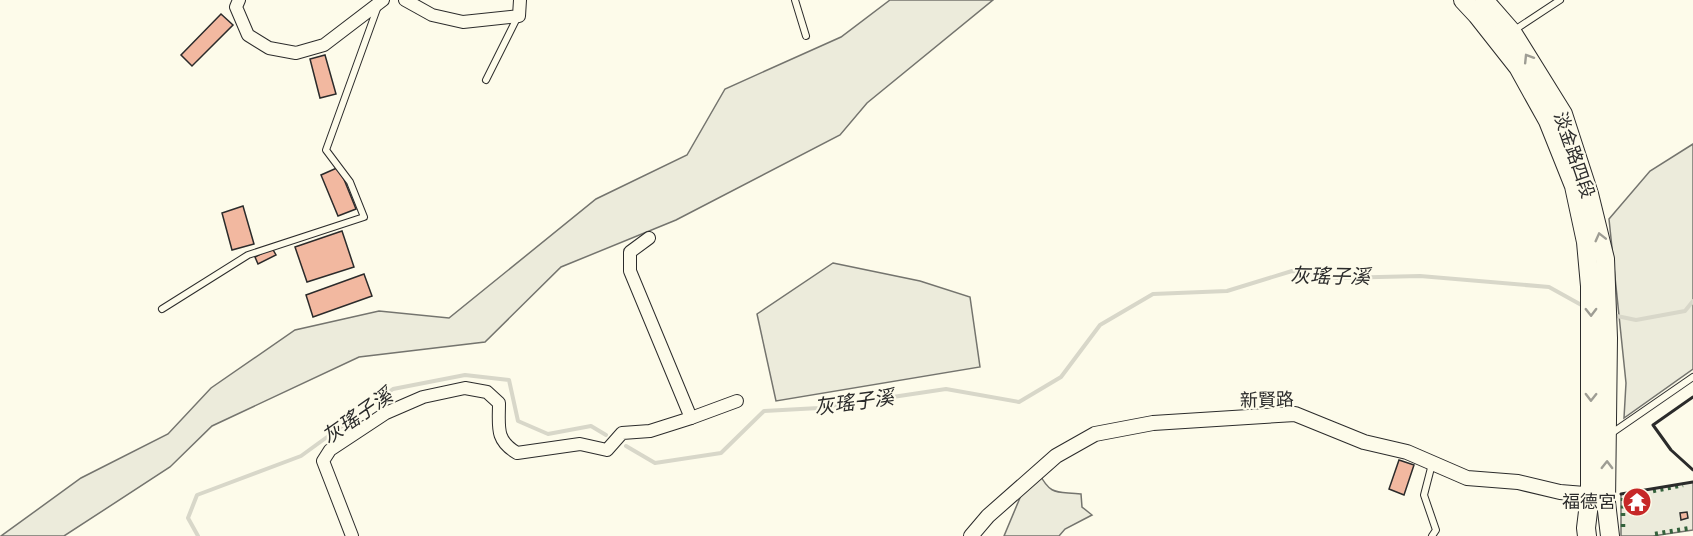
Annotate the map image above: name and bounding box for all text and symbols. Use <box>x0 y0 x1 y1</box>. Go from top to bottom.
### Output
one-way arrow <box>1524 54 1536 64</box>
street label: 淡金路四段 <box>1550 109 1598 201</box>
one-way arrow <box>1594 233 1607 243</box>
water label: 灰瑤子溪 <box>1290 264 1373 288</box>
one-way arrow <box>1585 308 1597 317</box>
water label: 灰瑤子溪 <box>318 382 399 448</box>
water label: 灰瑤子溪 <box>813 385 898 418</box>
street label: 新賢路 <box>1240 390 1294 410</box>
one-way arrow <box>1584 392 1597 401</box>
one-way arrow <box>1601 460 1613 469</box>
temple icon: 福德宮 <box>1621 486 1653 518</box>
place label: 福德宮 <box>1562 492 1616 512</box>

